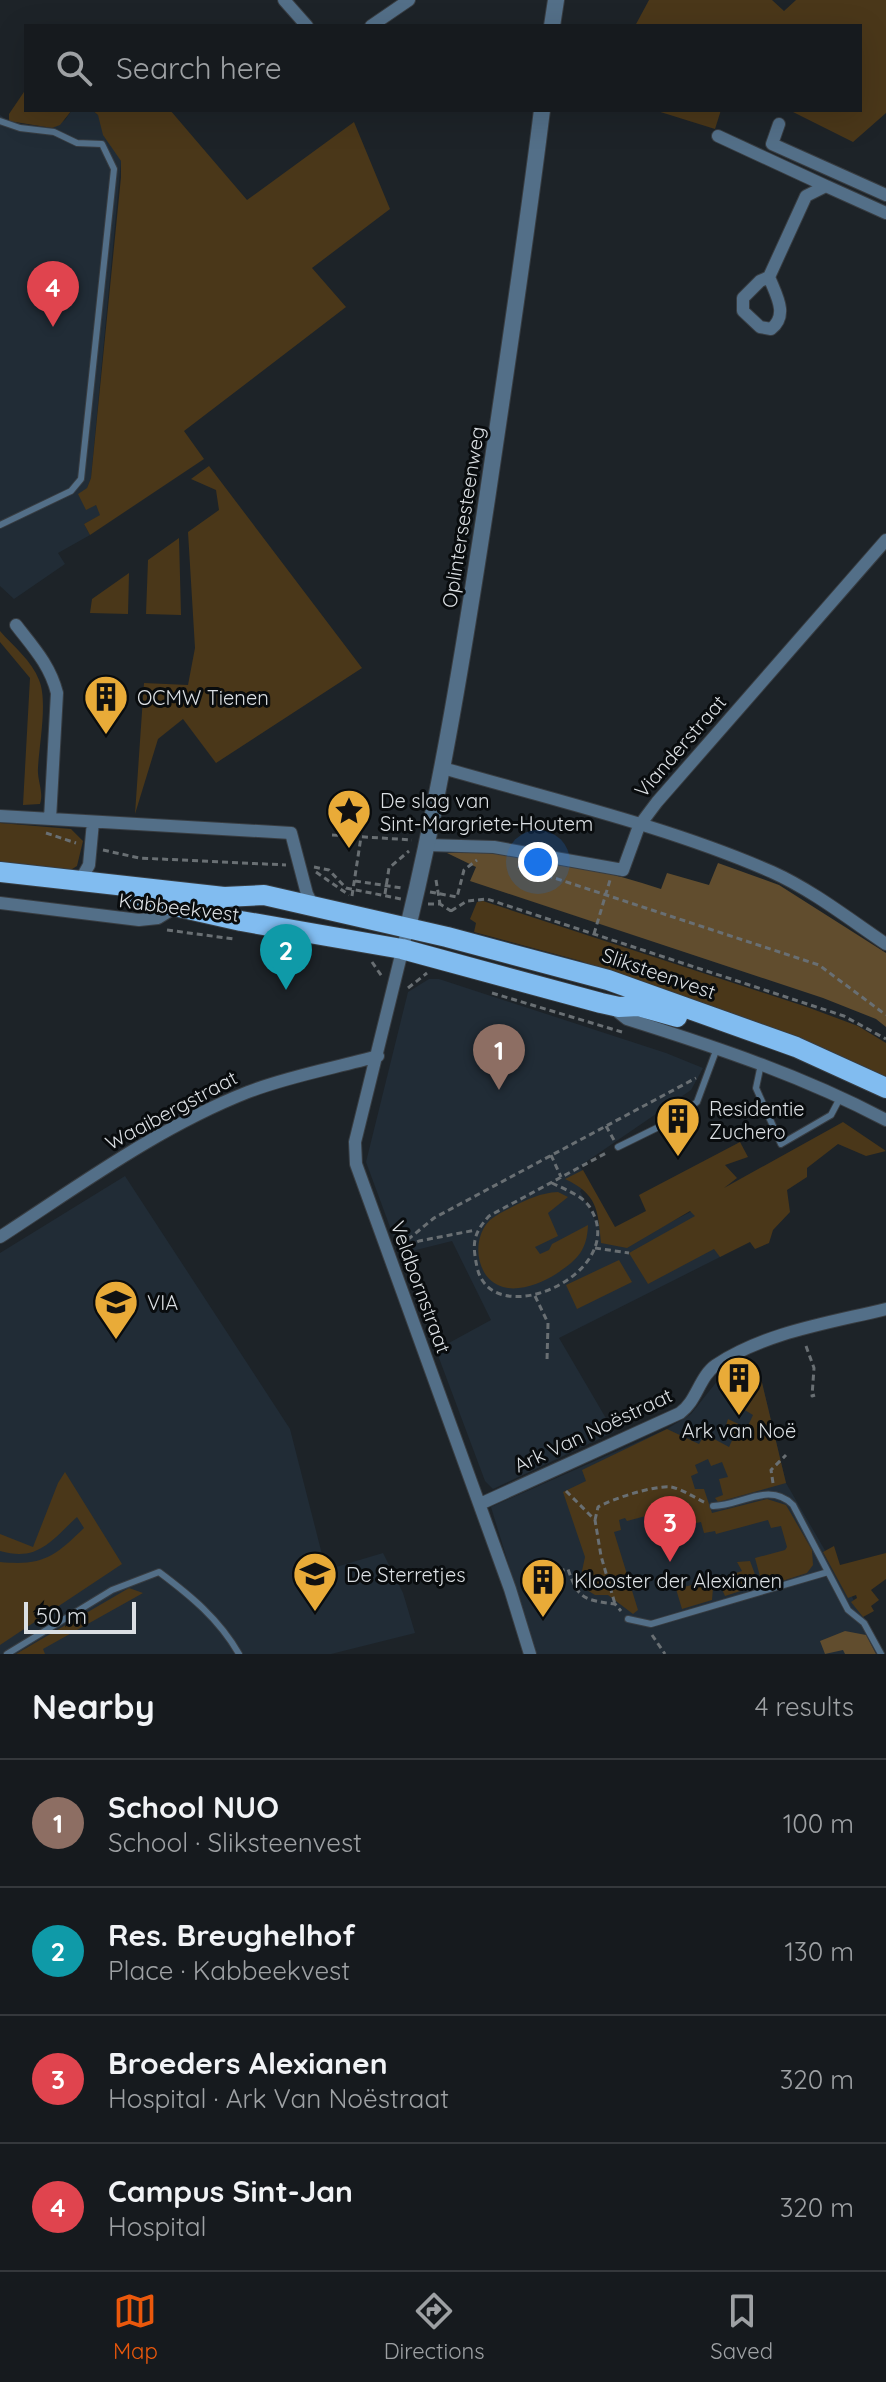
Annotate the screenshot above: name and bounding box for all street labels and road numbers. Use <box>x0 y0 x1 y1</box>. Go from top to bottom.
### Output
street label: Oplintersesteenweg <box>436 425 490 609</box>
street label: Vianderstraat <box>629 690 731 802</box>
street label: Kabbeekvest <box>117 887 241 927</box>
street label: Sliksteenvest <box>599 942 719 1004</box>
street label: Waaibergstraat <box>101 1065 241 1155</box>
street label: Veldbornstraat <box>385 1217 457 1357</box>
street label: Ark Van Noëstraat <box>510 1382 676 1478</box>

